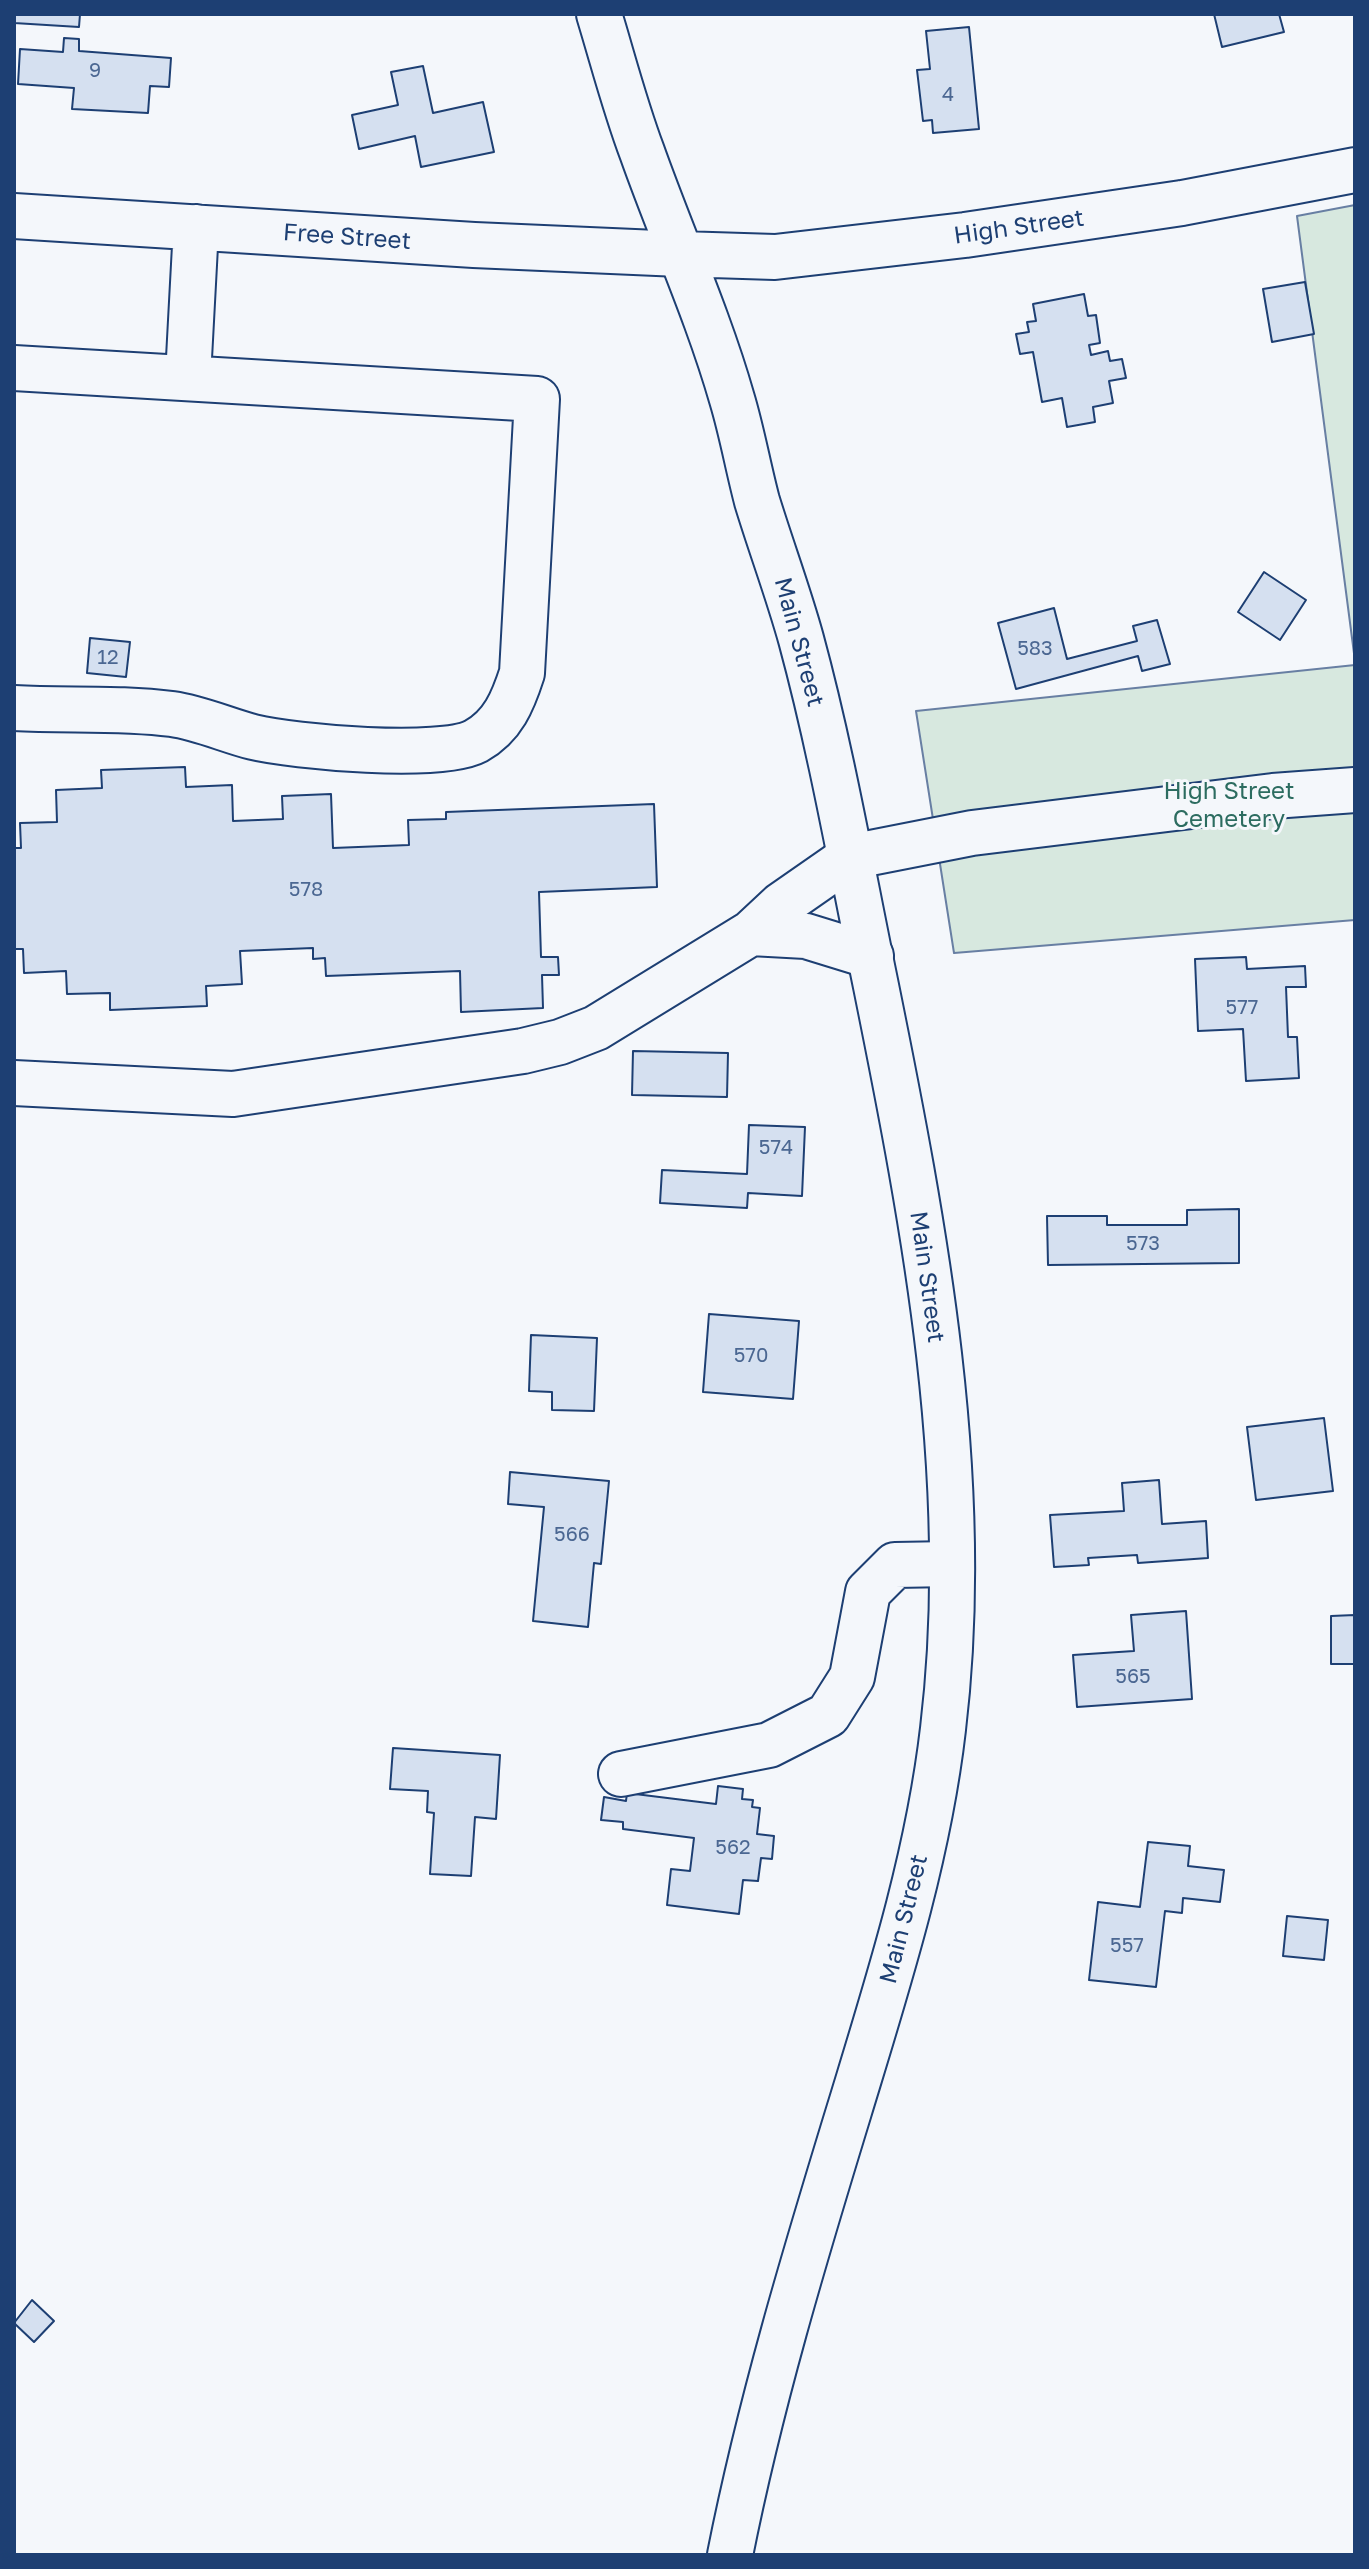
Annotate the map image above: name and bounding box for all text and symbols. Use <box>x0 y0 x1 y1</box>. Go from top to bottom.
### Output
house number: 9 <box>89 59 101 83</box>
house number: 4 <box>942 83 954 107</box>
street label: High Street <box>952 204 1086 250</box>
street label: Free Street <box>282 218 412 256</box>
street label: Main Street <box>768 574 830 710</box>
house number: 583 <box>1017 637 1053 661</box>
house number: 12 <box>97 646 119 670</box>
park label: High Street Cemetery <box>1163 777 1295 833</box>
house number: 578 <box>289 878 323 902</box>
house number: 577 <box>1226 996 1258 1020</box>
house number: 574 <box>759 1136 793 1160</box>
street label: Main Street <box>904 1209 950 1345</box>
house number: 573 <box>1126 1232 1160 1256</box>
house number: 570 <box>734 1344 768 1368</box>
house number: 566 <box>554 1523 590 1547</box>
house number: 565 <box>1115 1665 1151 1689</box>
house number: 562 <box>715 1836 751 1860</box>
street label: Main Street <box>874 1851 934 1987</box>
house number: 557 <box>1110 1934 1144 1958</box>

